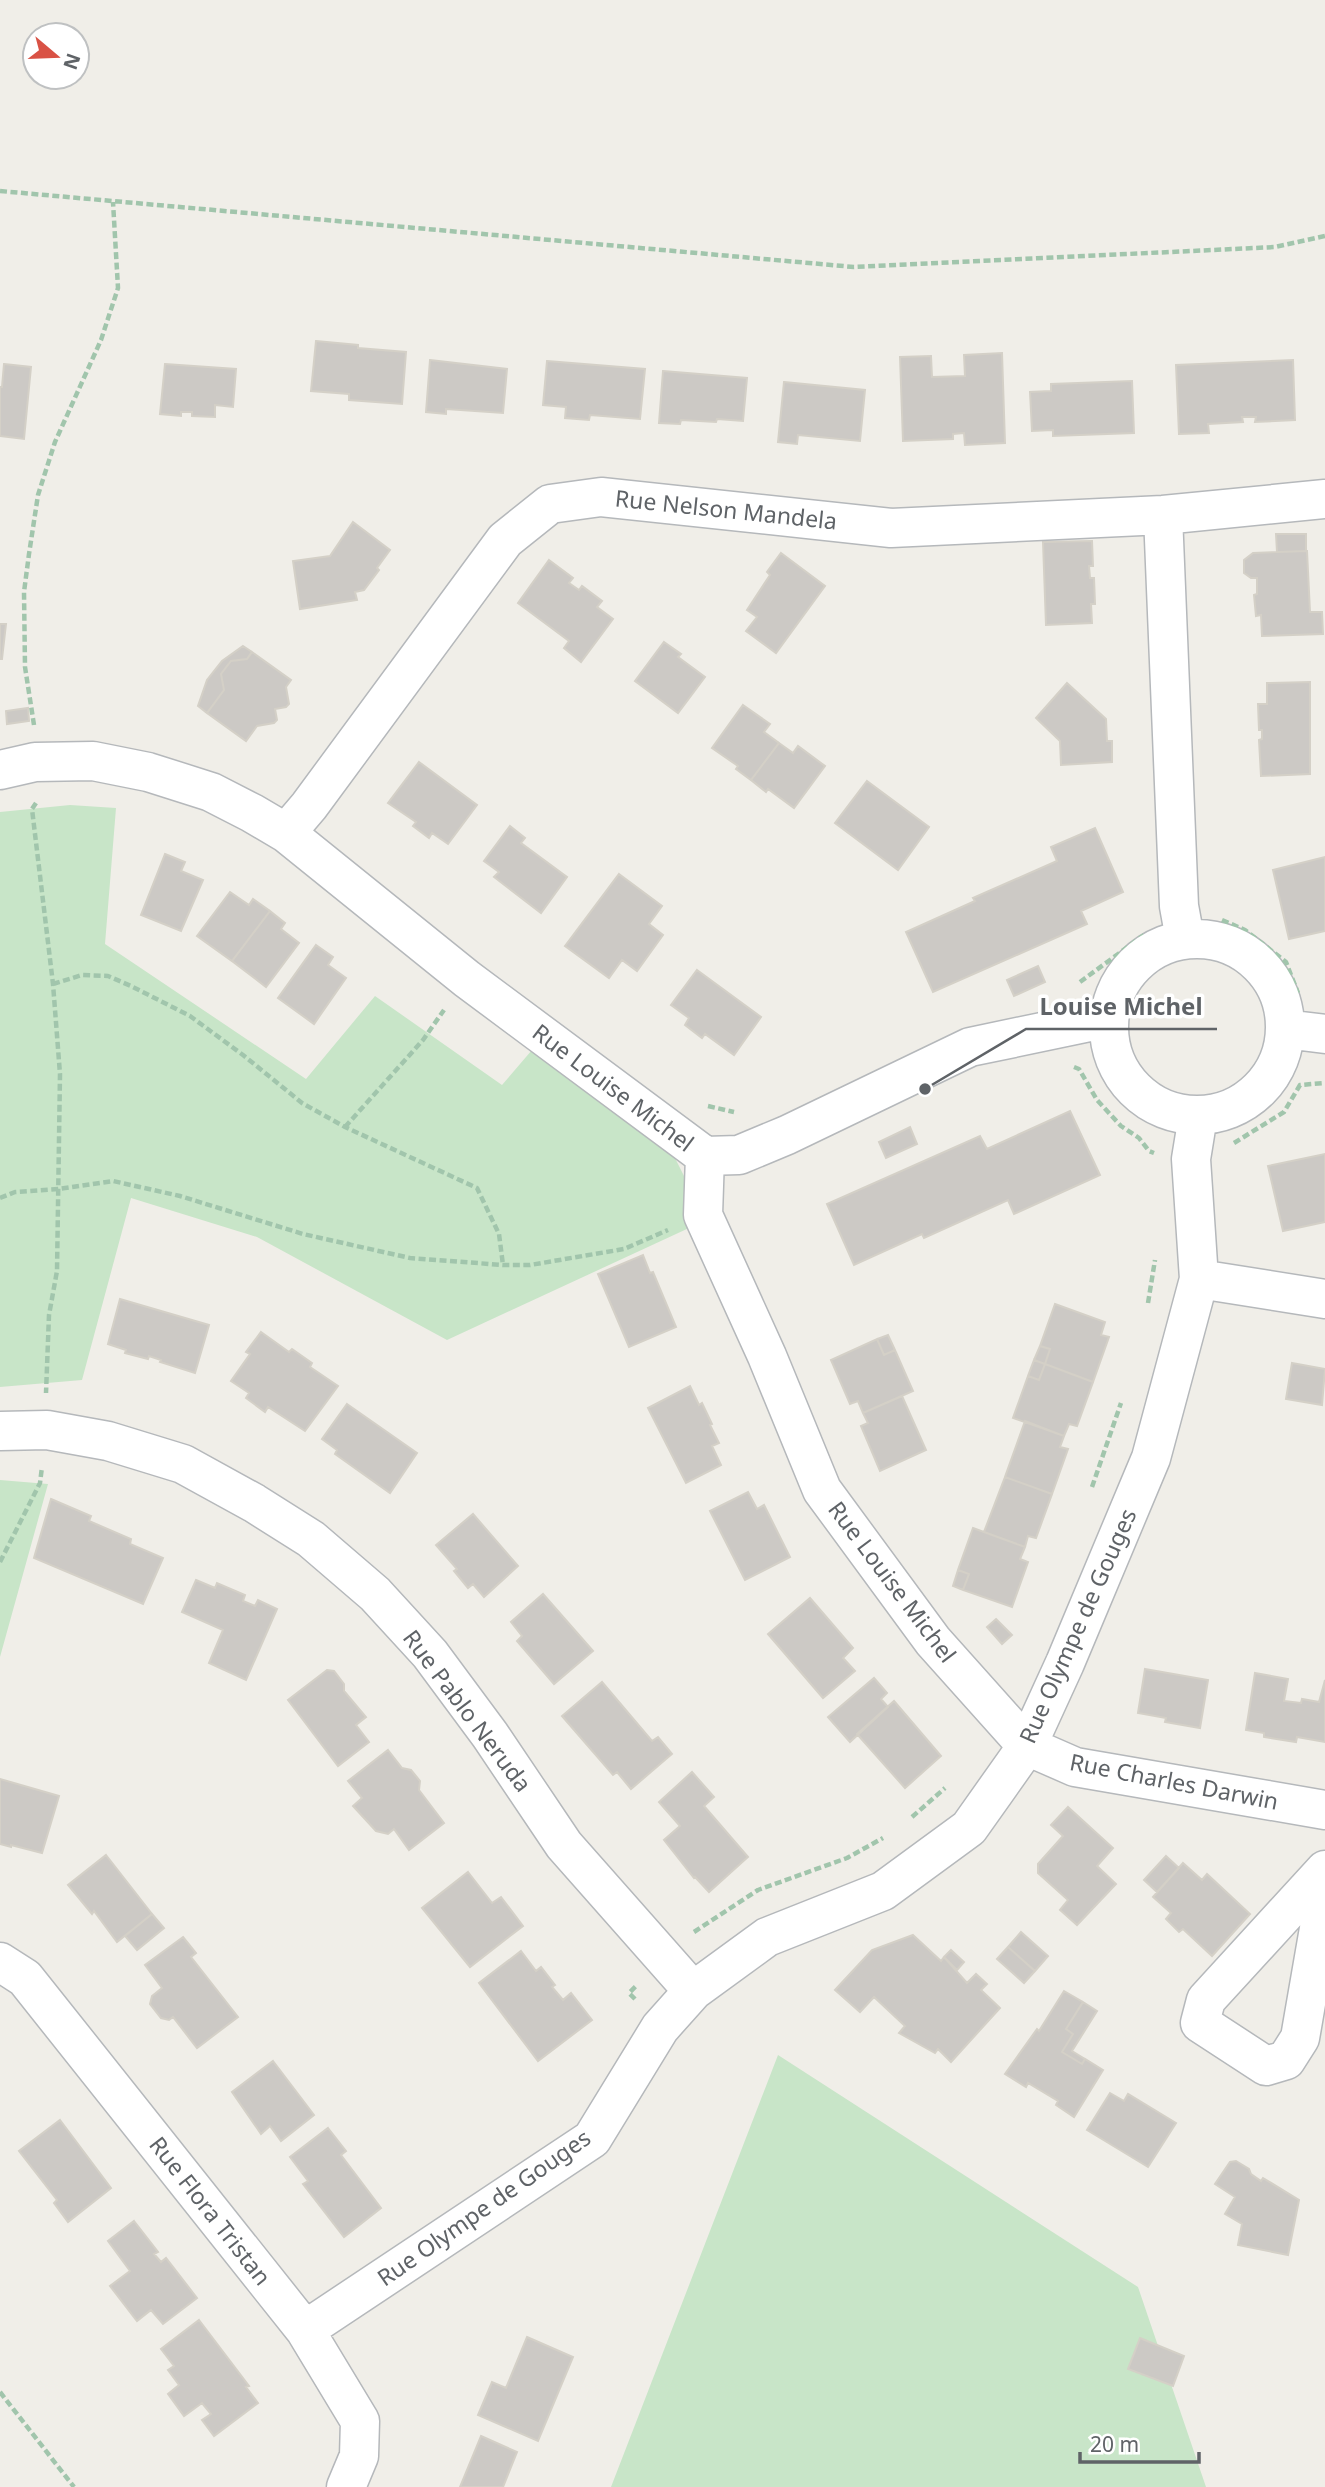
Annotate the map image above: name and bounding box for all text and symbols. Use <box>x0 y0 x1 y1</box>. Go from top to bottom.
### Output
north arrow <box>21 21 91 91</box>
text: N <box>57 50 87 73</box>
street label: Rue Nelson Mandela <box>614 481 839 537</box>
callout: Louise Michel <box>1026 984 1217 1029</box>
text: Louise Michel <box>1039 989 1203 1022</box>
street label: Rue Louise Michel <box>526 1016 701 1159</box>
street label: Rue Louise Michel <box>821 1494 964 1669</box>
street label: Rue Olympe de Gouges <box>1011 1503 1143 1748</box>
street label: Rue Pablo Neruda <box>396 1623 539 1798</box>
street label: Rue Charles Darwin <box>1067 1745 1281 1817</box>
street label: Rue Olympe de Gouges <box>370 2121 597 2293</box>
street label: Rue Flora Tristan <box>143 2129 279 2291</box>
scale bar <box>1080 2420 1199 2464</box>
text: 20 m <box>1090 2430 1139 2458</box>

